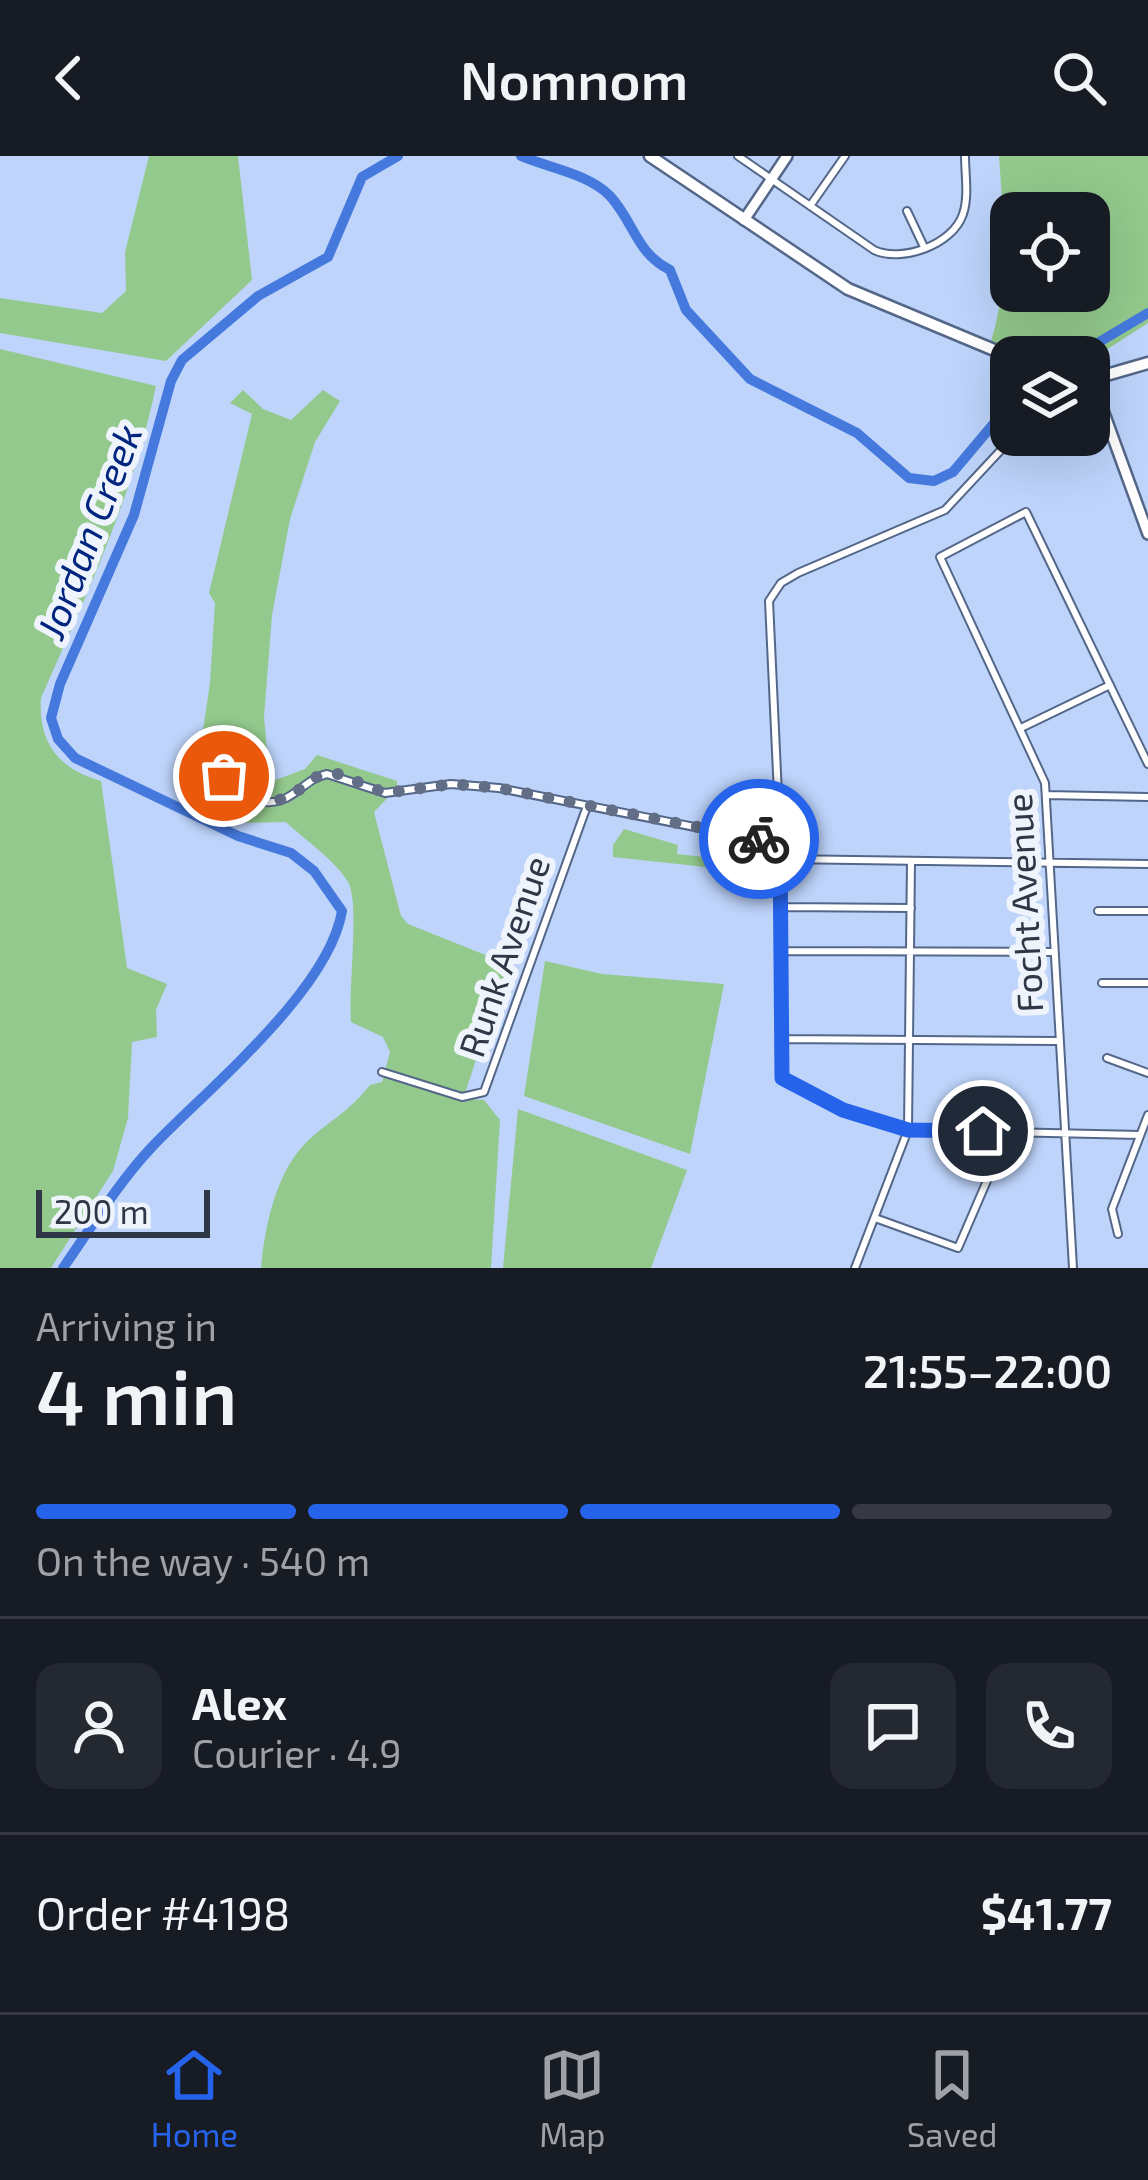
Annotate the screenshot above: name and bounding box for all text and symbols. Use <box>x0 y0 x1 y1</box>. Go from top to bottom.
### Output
icon: back <box>36 45 102 111</box>
icon: search <box>1046 45 1112 111</box>
text: Nomnom <box>460 46 688 111</box>
map controls <box>990 192 1110 456</box>
button: locate <box>990 192 1110 312</box>
button: layers <box>990 336 1110 456</box>
water label: Jordan Creek <box>25 417 150 646</box>
pin <box>173 725 275 827</box>
icon: bag <box>191 743 257 809</box>
courier <box>699 779 819 899</box>
street label: Focht Avenue <box>996 792 1050 1014</box>
icon: bike <box>726 806 792 872</box>
street label: Runk Avenue <box>449 850 557 1062</box>
pin <box>932 1080 1034 1182</box>
icon: home <box>950 1098 1016 1164</box>
scale bar <box>36 1184 210 1237</box>
text: 200 m <box>54 1191 149 1231</box>
text: Arriving in <box>36 1302 217 1349</box>
text: 21:55–22:00 <box>863 1343 1112 1397</box>
text: 4 min <box>36 1347 237 1441</box>
text: On the way · 540 m <box>36 1537 370 1584</box>
button: person <box>36 1663 162 1789</box>
button: chat <box>830 1663 956 1789</box>
button: phone <box>986 1663 1112 1789</box>
text: Alex <box>192 1675 287 1729</box>
text: Courier · 4.9 <box>192 1729 402 1776</box>
text: Order #4198 <box>36 1885 290 1939</box>
text: $41.77 <box>981 1885 1112 1939</box>
tab: Home <box>151 2042 238 2154</box>
tab: Map <box>539 2042 606 2154</box>
tab: Saved <box>907 2042 997 2154</box>

